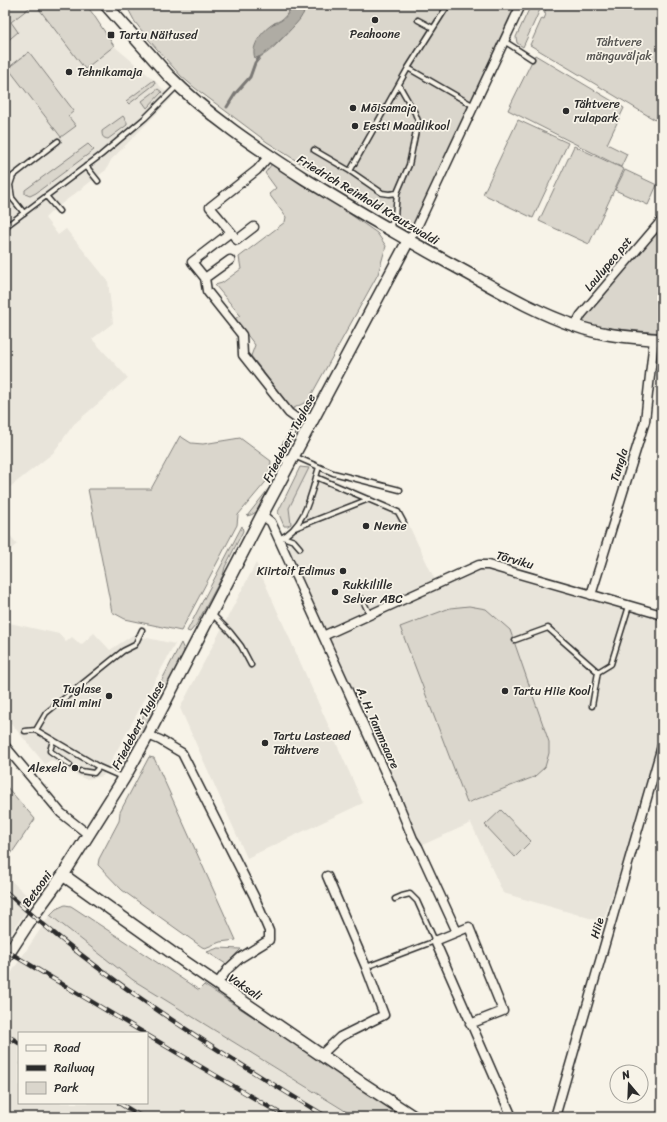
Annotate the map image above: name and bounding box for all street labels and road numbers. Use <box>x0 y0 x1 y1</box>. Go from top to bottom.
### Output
street label: Friedrich Reinhold Kreutzwaldi <box>293 149 444 252</box>
street label: Laulupeo pst <box>578 231 638 297</box>
street label: Friedebert Tuglase <box>256 390 322 486</box>
street label: Tungla <box>604 445 635 484</box>
street label: Tõrviku <box>494 544 537 576</box>
street label: Friedebert Tuglase <box>105 677 171 773</box>
street label: A. H. Tammsaare <box>350 683 406 773</box>
street label: Betooni <box>16 865 58 912</box>
street label: Hiie <box>584 915 611 941</box>
street label: Vaksali <box>224 968 267 1007</box>

